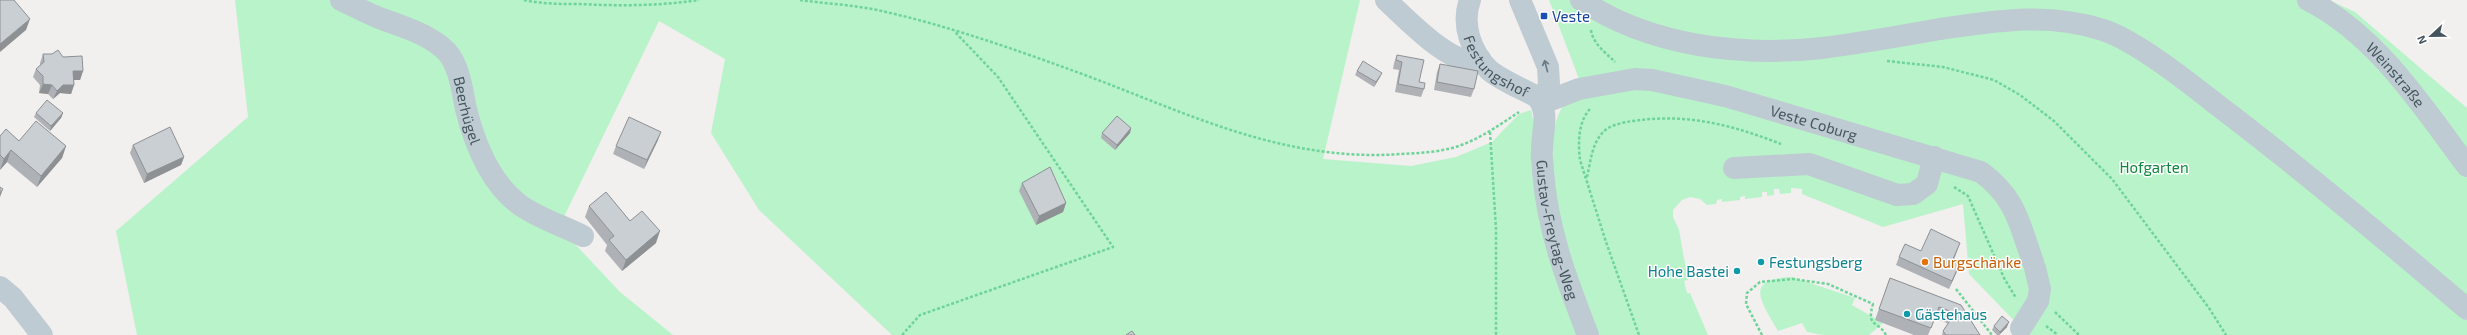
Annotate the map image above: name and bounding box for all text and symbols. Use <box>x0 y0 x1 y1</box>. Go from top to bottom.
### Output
place label: Veste <box>1552 7 1590 25</box>
marker: Veste <box>1539 11 1549 21</box>
north arrow <box>2411 16 2451 56</box>
street label: Festungshof <box>1460 33 1533 101</box>
text: N <box>2414 34 2429 46</box>
street label: Weinstraße <box>2363 38 2429 110</box>
one-way arrow <box>1542 59 1549 72</box>
street label: Beerhügel <box>450 74 485 147</box>
street label: Veste Coburg <box>1768 101 1860 144</box>
park label: Hofgarten <box>2119 158 2189 176</box>
street label: Gustav-Freytag-Weg <box>1533 159 1583 303</box>
place label: Festungsberg <box>1769 253 1863 271</box>
place label: Burgschänke <box>1933 253 2021 271</box>
marker: Festungsberg <box>1756 257 1766 267</box>
marker: Burgschänke <box>1920 257 1930 267</box>
place label: Hohe Bastei <box>1648 262 1729 280</box>
marker: Hohe Bastei <box>1732 266 1742 276</box>
place label: Gästehaus <box>1915 305 1987 323</box>
marker: Gästehaus <box>1902 309 1912 319</box>

